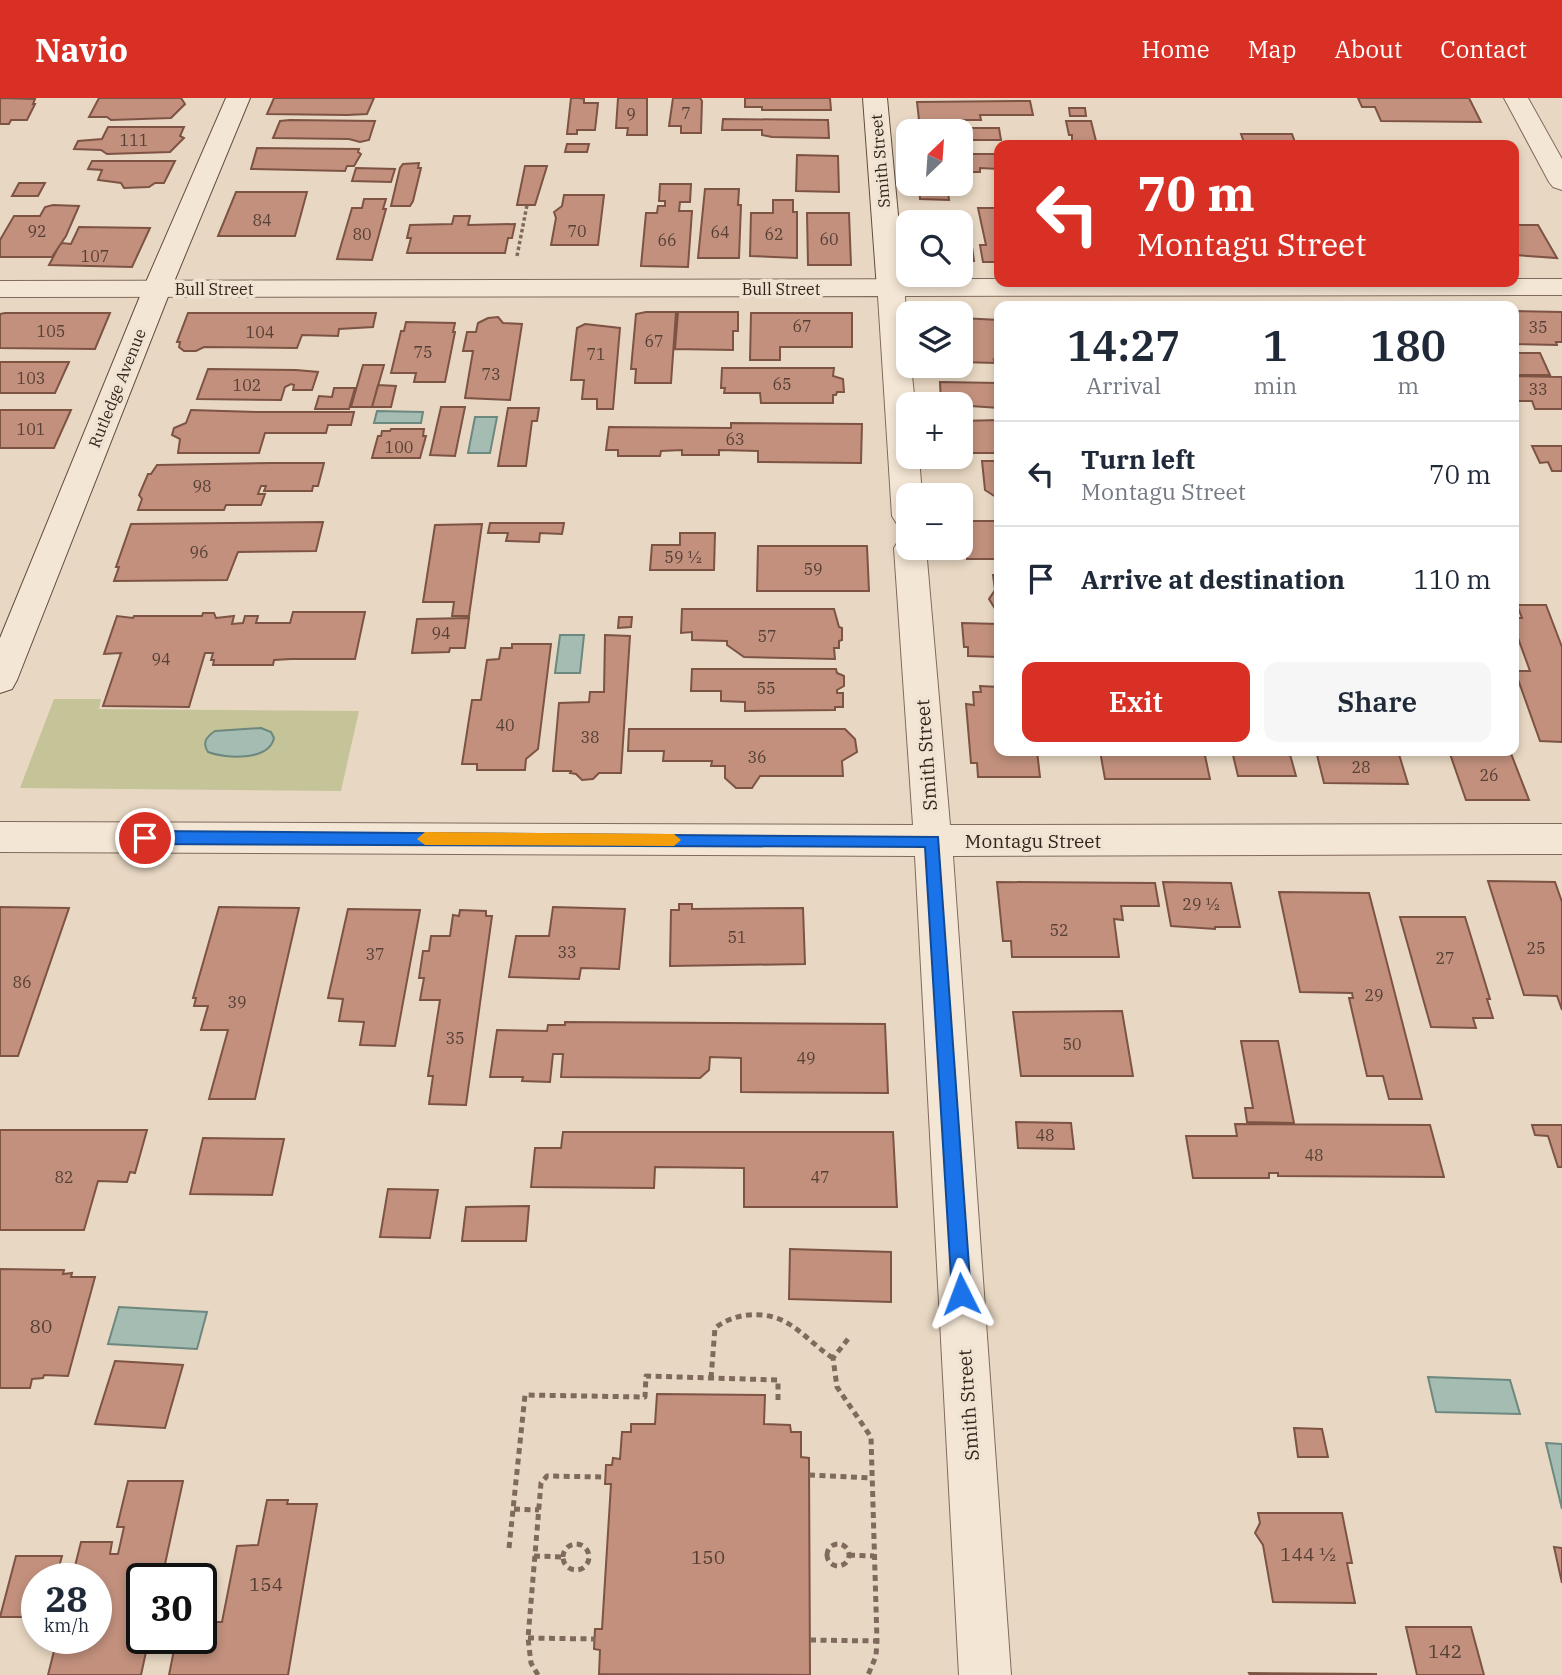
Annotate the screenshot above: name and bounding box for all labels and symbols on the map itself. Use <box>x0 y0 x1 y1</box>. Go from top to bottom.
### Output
house number: 7 <box>681 103 691 123</box>
house number: 9 <box>626 104 636 124</box>
street label: Smith Street <box>866 113 894 209</box>
north arrow <box>896 119 973 196</box>
house number: 111 <box>120 130 148 150</box>
house number: 84 <box>252 210 272 230</box>
house number: 92 <box>27 221 47 241</box>
house number: 70 <box>567 221 587 241</box>
house number: 64 <box>710 222 730 242</box>
house number: 80 <box>352 224 372 244</box>
house number: 62 <box>764 224 784 244</box>
house number: 60 <box>819 229 839 249</box>
house number: 66 <box>657 230 677 250</box>
house number: 107 <box>81 246 109 266</box>
street label: Bull Street <box>175 279 254 299</box>
street label: Bull Street <box>742 279 821 299</box>
house number: 67 <box>792 316 812 336</box>
house number: 35 <box>1528 317 1548 337</box>
house number: 105 <box>37 321 65 341</box>
house number: 104 <box>246 322 274 342</box>
street label: Rutledge Avenue <box>84 326 150 450</box>
house number: 67 <box>644 331 664 351</box>
house number: 75 <box>413 342 433 362</box>
house number: 71 <box>586 344 606 364</box>
house number: 73 <box>481 364 501 384</box>
house number: 103 <box>17 368 45 388</box>
house number: 65 <box>772 374 792 394</box>
house number: 102 <box>233 375 261 395</box>
house number: 33 <box>1528 379 1548 399</box>
house number: 101 <box>17 419 45 439</box>
house number: 63 <box>725 429 745 449</box>
house number: 100 <box>385 437 413 457</box>
house number: 98 <box>192 476 212 496</box>
house number: 96 <box>189 542 209 562</box>
house number: 59 ½ <box>664 547 702 567</box>
house number: 59 <box>803 559 823 579</box>
house number: 94 <box>431 623 451 643</box>
house number: 57 <box>757 626 777 646</box>
house number: 94 <box>151 649 171 669</box>
house number: 55 <box>756 678 776 698</box>
street label: Smith Street <box>910 698 942 812</box>
house number: 40 <box>495 715 515 735</box>
house number: 38 <box>580 727 600 747</box>
house number: 36 <box>747 747 767 767</box>
house number: 28 <box>1351 757 1371 777</box>
house number: 26 <box>1479 765 1499 785</box>
pin <box>115 808 175 868</box>
street label: Montagu Street <box>965 829 1101 853</box>
house number: 29 ½ <box>1182 894 1220 914</box>
house number: 52 <box>1049 920 1069 940</box>
house number: 51 <box>727 927 747 947</box>
house number: 25 <box>1526 938 1546 958</box>
house number: 33 <box>557 942 577 962</box>
house number: 37 <box>365 944 385 964</box>
house number: 27 <box>1435 948 1455 968</box>
house number: 86 <box>12 972 32 992</box>
house number: 29 <box>1364 985 1384 1005</box>
house number: 39 <box>227 992 247 1012</box>
house number: 35 <box>445 1028 465 1048</box>
house number: 50 <box>1062 1034 1082 1054</box>
house number: 49 <box>796 1048 816 1068</box>
house number: 48 <box>1035 1125 1055 1145</box>
house number: 48 <box>1304 1145 1324 1165</box>
house number: 82 <box>54 1167 74 1187</box>
house number: 47 <box>810 1167 830 1187</box>
position arrow <box>924 1257 998 1331</box>
house number: 80 <box>30 1314 52 1338</box>
street label: Smith Street <box>952 1348 984 1462</box>
house number: 144 ½ <box>1280 1542 1336 1566</box>
house number: 150 <box>691 1545 725 1569</box>
speed limit sign: 30 <box>126 1563 217 1654</box>
house number: 154 <box>249 1572 283 1596</box>
house number: 142 <box>1428 1639 1462 1663</box>

